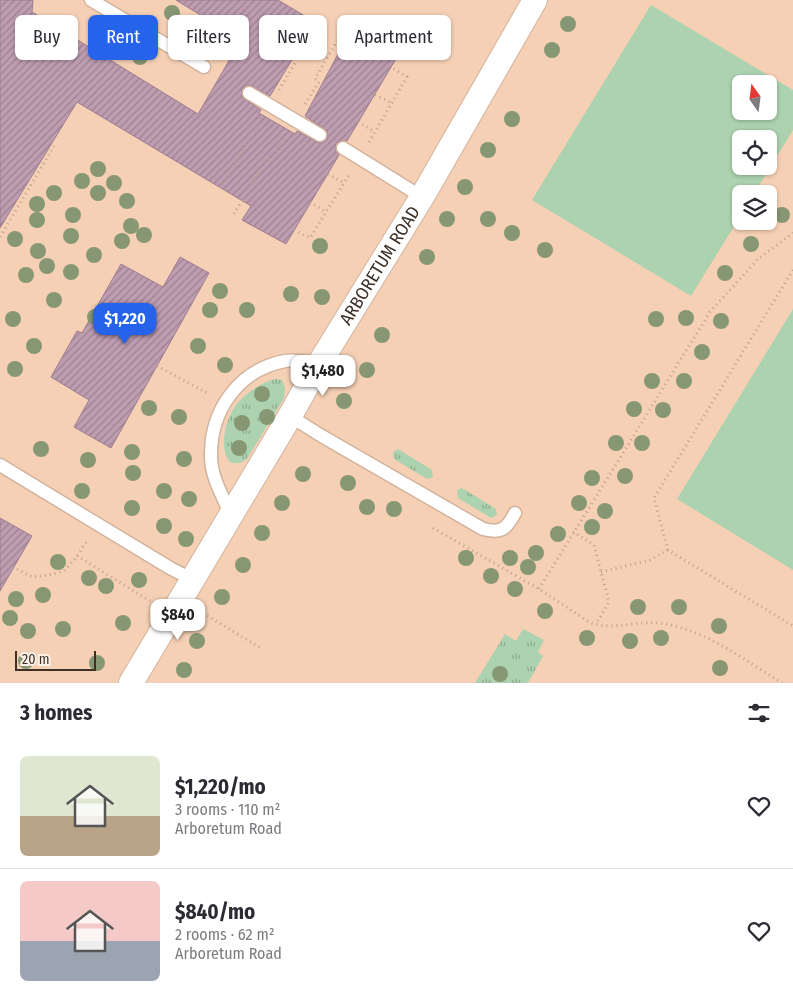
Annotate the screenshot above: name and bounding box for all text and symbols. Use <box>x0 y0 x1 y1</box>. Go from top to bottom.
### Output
chip: Buy <box>15 15 78 60</box>
chip: Rent <box>88 15 158 60</box>
chip: Filters <box>168 15 249 60</box>
chip: New <box>259 15 327 60</box>
chip: Apartment <box>337 15 451 60</box>
north arrow <box>732 75 778 120</box>
map controls <box>732 75 777 230</box>
button: locate <box>732 130 777 175</box>
button: layers <box>732 185 777 230</box>
street label: ARBORETUM ROAD <box>335 202 425 329</box>
pin: $1,220 <box>84 302 166 345</box>
text: $1,220 <box>104 309 146 328</box>
pin: $1,480 <box>282 354 364 397</box>
text: $1,480 <box>302 361 344 380</box>
pin: $840 <box>148 598 208 641</box>
text: $840 <box>161 605 195 624</box>
scale bar <box>15 648 96 671</box>
text: 20 m <box>22 651 50 668</box>
icon: filters <box>745 699 773 727</box>
text: 3 homes <box>20 700 92 726</box>
text: $1,220/mo <box>175 774 266 800</box>
icon: home <box>60 776 120 836</box>
icon: heart <box>745 792 773 820</box>
text: 3 rooms · 110 m² <box>175 800 280 819</box>
text: Arboretum Road <box>175 819 282 838</box>
text: $840/mo <box>175 899 255 925</box>
icon: home <box>60 901 120 961</box>
icon: heart <box>745 917 773 945</box>
text: 2 rooms · 62 m² <box>175 925 274 944</box>
text: Arboretum Road <box>175 944 282 963</box>

